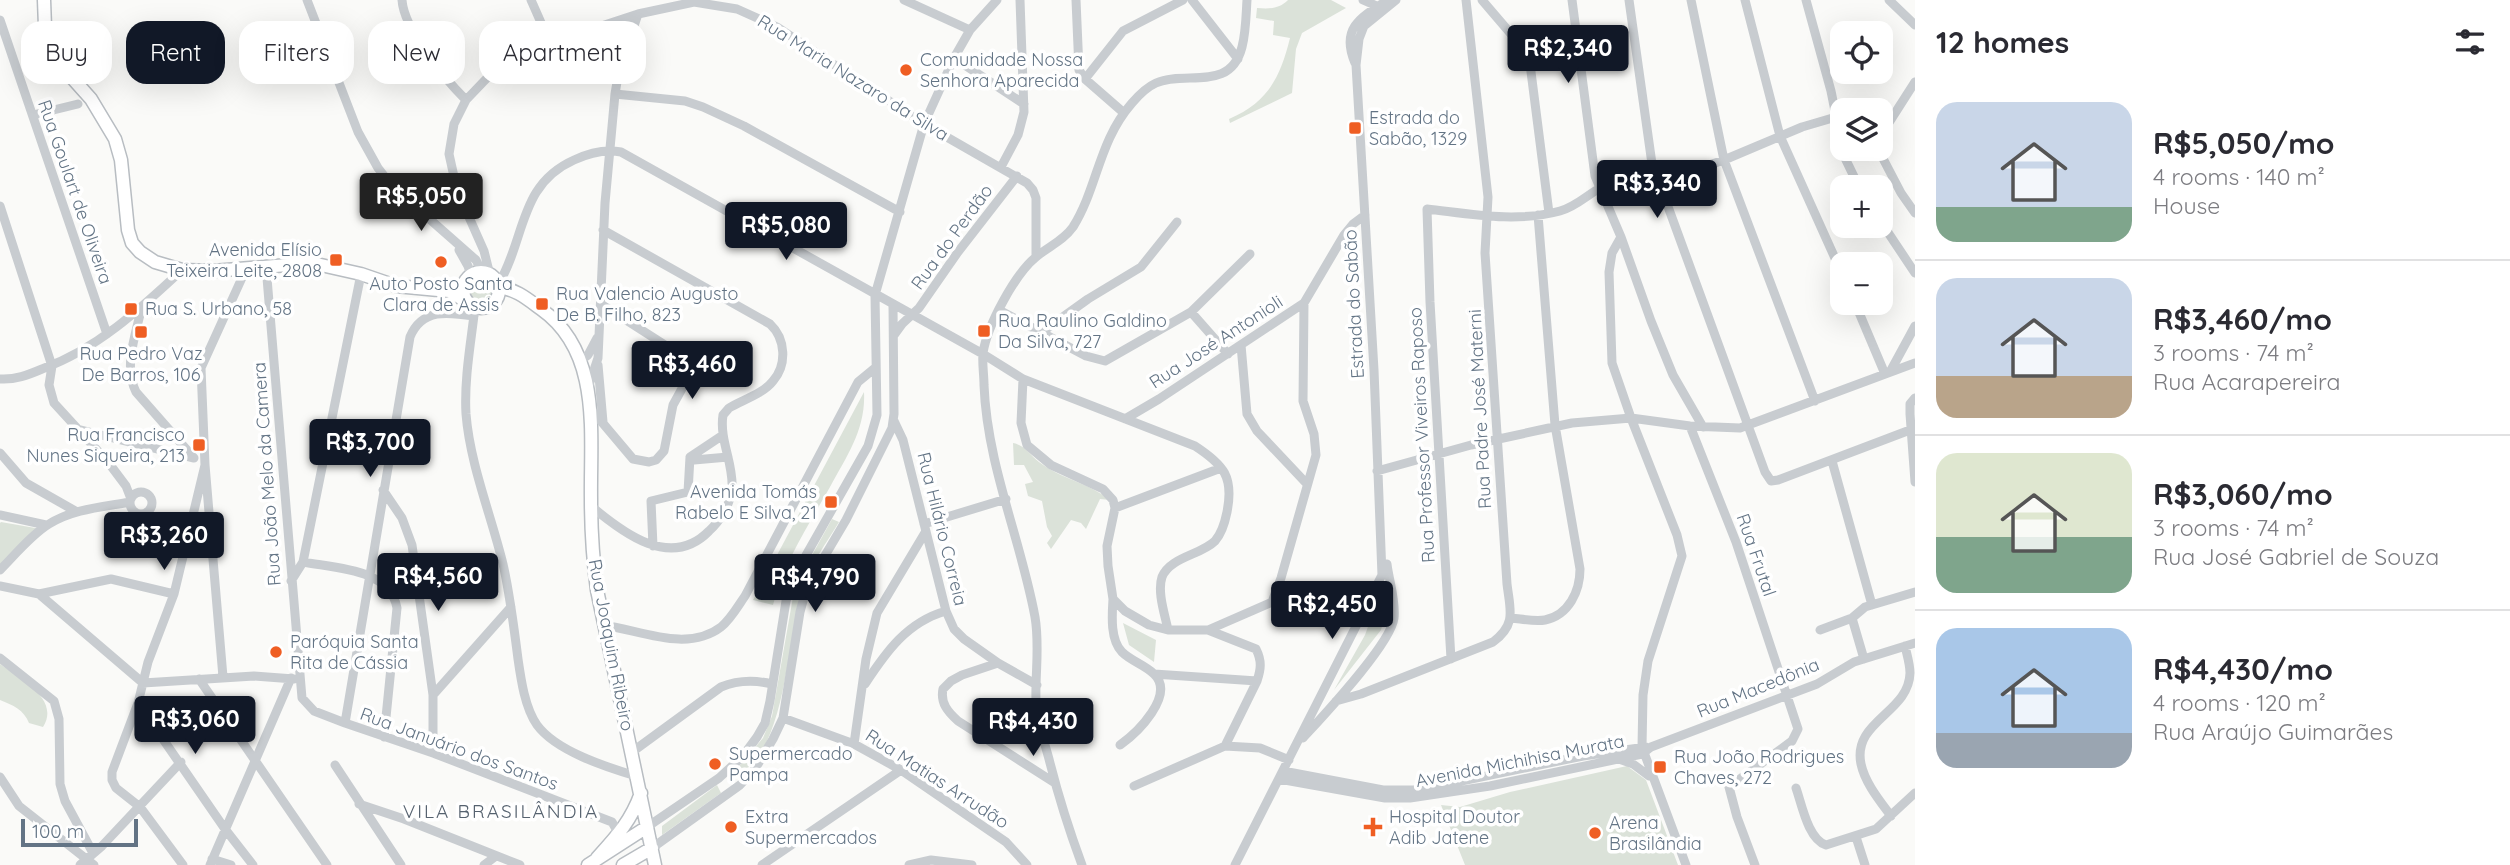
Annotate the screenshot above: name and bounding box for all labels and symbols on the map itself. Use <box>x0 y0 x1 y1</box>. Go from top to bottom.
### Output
street label: Rua Maria Nazaro da Silva <box>753 9 953 146</box>
pin: R$2,340 <box>1503 25 1633 85</box>
place label: Comunidade Nossa Senhora Aparecida <box>920 48 1083 92</box>
marker: Comunidade Nossa Senhora Aparecida <box>898 62 914 78</box>
street label: Rua Goulart de Oliveira <box>33 97 118 287</box>
place label: Estrada do Sabão, 1329 <box>1369 106 1467 150</box>
marker: Estrada do Sabão, 1329 <box>1347 120 1363 136</box>
pin: R$3,340 <box>1592 160 1722 220</box>
pin: R$5,050 <box>356 174 486 233</box>
street label: Rua do Perdão <box>906 180 998 294</box>
pin: R$5,080 <box>721 202 851 262</box>
street label: Estrada do Sabão <box>1338 229 1369 379</box>
place label: Avenida Elísio Teixeira Leite, 2808 <box>166 238 322 282</box>
marker: Avenida Elísio Teixeira Leite, 2808 <box>328 252 344 268</box>
marker: Auto Posto Santa Clara de Assis <box>433 254 449 270</box>
place label: Auto Posto Santa Clara de Assis <box>369 272 513 316</box>
place label: Rua Valencio Augusto De B. Filho, 823 <box>556 282 738 326</box>
street label: Rua José Antonioli <box>1145 290 1287 393</box>
marker: Rua Valencio Augusto De B. Filho, 823 <box>534 296 550 312</box>
place label: Rua S. Urbano, 58 <box>145 297 292 320</box>
marker: Rua S. Urbano, 58 <box>123 301 139 317</box>
street label: Rua Professor Viveiros Raposo <box>1403 307 1440 563</box>
place label: Rua Raulino Galdino Da Silva, 727 <box>998 309 1167 353</box>
street label: Rua Padre José Materni <box>1463 309 1496 509</box>
marker: Rua Raulino Galdino Da Silva, 727 <box>976 323 992 339</box>
marker: Rua Pedro Vaz De Barros, 106 <box>133 324 149 340</box>
place label: Rua Pedro Vaz De Barros, 106 <box>79 342 203 386</box>
pin: R$3,460 <box>627 342 757 401</box>
street label: Rua João Melo da Camera <box>247 361 286 587</box>
pin: R$3,700 <box>305 420 435 479</box>
place label: Rua Francisco Nunes Siqueira, 213 <box>26 423 185 467</box>
marker: Rua Francisco Nunes Siqueira, 213 <box>191 437 207 453</box>
street label: Rua Hilário Correia <box>912 450 973 608</box>
place label: Avenida Tomás Rabelo E Silva, 21 <box>675 480 817 524</box>
marker: Avenida Tomás Rabelo E Silva, 21 <box>823 494 839 510</box>
street label: Rua Frutal <box>1732 510 1781 599</box>
pin: R$3,260 <box>99 512 229 572</box>
pin: R$4,560 <box>373 554 503 613</box>
pin: R$4,790 <box>750 554 880 614</box>
street label: Rua Joaquim Ribeiro <box>584 557 639 733</box>
pin: R$2,450 <box>1267 582 1397 641</box>
place label: Paróquia Santa Rita de Cássia <box>290 630 419 674</box>
marker: Paróquia Santa Rita de Cássia <box>268 644 284 660</box>
street label: Rua Macedônia <box>1693 652 1822 723</box>
pin: R$3,060 <box>130 696 260 756</box>
pin: R$4,430 <box>968 698 1098 758</box>
street label: Rua Januário dos Santos <box>357 702 561 795</box>
street label: Rua Matias Arrudão <box>861 724 1013 834</box>
street label: Avenida Michihisa Murata <box>1414 729 1626 792</box>
place label: Supermercado Pampa <box>729 742 853 786</box>
place label: Rua João Rodrigues Chaves, 272 <box>1674 745 1844 789</box>
marker: Supermercado Pampa <box>707 756 723 772</box>
marker: Rua João Rodrigues Chaves, 272 <box>1652 759 1668 775</box>
district label: VILA BRASILÂNDIA <box>403 799 599 823</box>
place label: Extra Supermercados <box>745 805 877 849</box>
place label: Hospital Doutor Adib Jatene <box>1389 805 1520 849</box>
place label: Arena Brasilândia <box>1609 811 1702 855</box>
scale bar <box>21 816 138 848</box>
marker: Hospital Doutor Adib Jatene <box>1363 817 1383 837</box>
marker: Extra Supermercados <box>723 819 739 835</box>
marker: Arena Brasilândia <box>1587 825 1603 841</box>

